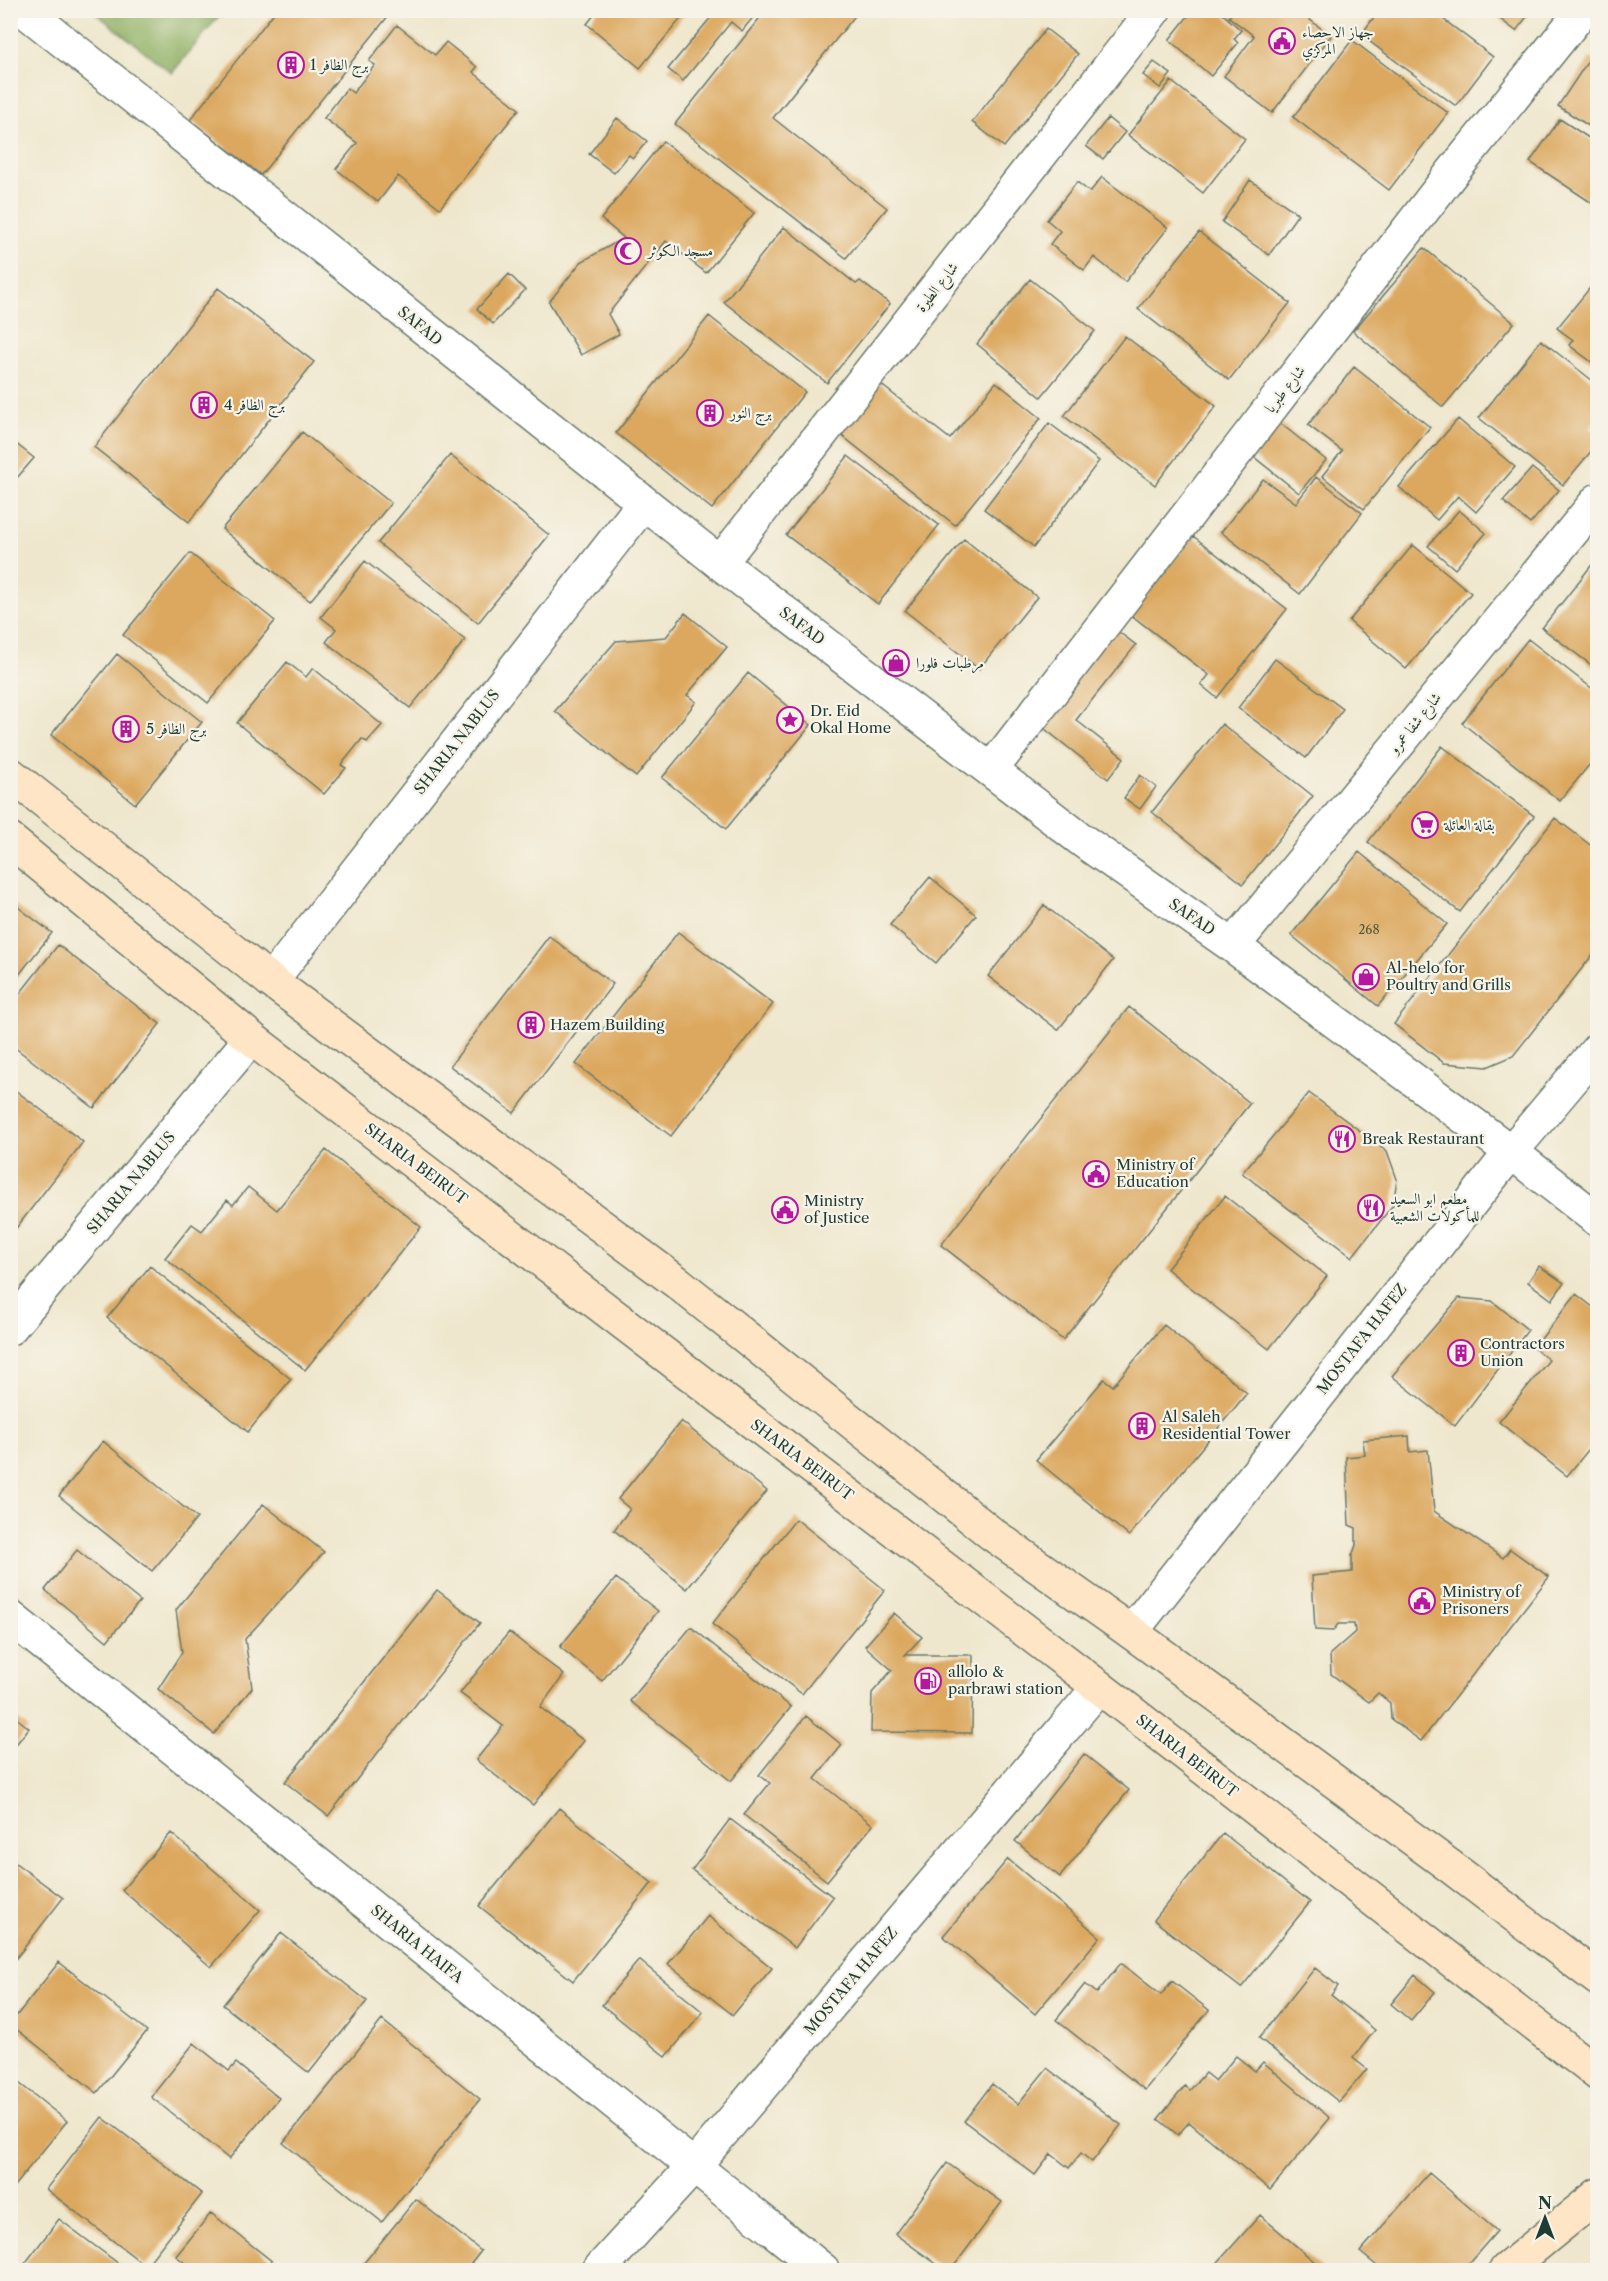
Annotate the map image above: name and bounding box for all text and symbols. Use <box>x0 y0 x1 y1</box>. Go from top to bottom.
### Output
place label: جهاز الاحصاء المركزي <box>1302 22 1374 61</box>
public building icon: جهاز الاحصاء المركزي <box>1267 26 1297 56</box>
building icon: برج الظافر 1 <box>276 50 306 80</box>
place label: برج الظافر 1 <box>310 55 369 78</box>
mosque icon: مسجد الكوثر <box>613 236 643 266</box>
place label: مسجد الكوثر <box>646 241 713 260</box>
street label: شارع الطيرة <box>911 258 965 318</box>
street label: SAFAD <box>394 302 447 349</box>
street label: شارع طبريا <box>1260 361 1312 419</box>
building icon: برج الظافر 4 <box>189 390 219 420</box>
place label: برج الظافر 4 <box>224 395 285 418</box>
building icon: برج النور <box>695 398 725 428</box>
place label: برج النور <box>728 403 772 426</box>
street label: SAFAD <box>776 602 829 649</box>
shop icon: مرطبات فلورا <box>881 648 911 678</box>
place label: مرطبات فلورا <box>916 653 984 674</box>
street label: SHARIA NABLUS <box>410 685 504 798</box>
street label: شارع شفا عمرو <box>1383 688 1448 761</box>
place label: Dr. Eid Okal Home <box>810 701 891 737</box>
place icon: Dr. Eid Okal Home <box>775 705 805 735</box>
building icon: برج الظافر 5 <box>111 714 141 744</box>
place label: برج الظافر 5 <box>146 719 207 742</box>
supermarket icon: بقالة العائلة <box>1410 810 1440 840</box>
place label: بقالة العائلة <box>1443 815 1495 834</box>
street label: SAFAD <box>1166 894 1219 939</box>
house number: 268 <box>1358 922 1380 937</box>
place label: Al-helo for Poultry and Grills <box>1385 958 1511 994</box>
shop icon: Al-helo for Poultry and Grills <box>1351 962 1381 992</box>
building icon: Hazem Building <box>516 1010 546 1040</box>
place label: Hazem Building <box>550 1015 665 1034</box>
street label: SHARIA BEIRUT <box>361 1119 472 1209</box>
restaurant icon: Break Restaurant <box>1327 1124 1357 1154</box>
street label: SHARIA NABLUS <box>82 1127 179 1238</box>
place label: Break Restaurant <box>1362 1129 1485 1148</box>
place label: Ministry of Education <box>1116 1155 1196 1191</box>
public building icon: Ministry of Education <box>1081 1159 1111 1189</box>
place label: مطعم ابو السعيد للمأكولات الشعبية <box>1390 1189 1479 1225</box>
place label: Ministry of Justice <box>804 1191 870 1227</box>
restaurant icon: مطعم ابو السعيد للمأكولات الشعبية <box>1356 1193 1386 1223</box>
public building icon: Ministry of Justice <box>770 1195 800 1225</box>
street label: MOSTAFA HAFEZ <box>1312 1280 1411 1398</box>
place label: Contractors Union <box>1480 1334 1565 1370</box>
building icon: Contractors Union <box>1446 1338 1476 1368</box>
place label: Al Saleh Residential Tower <box>1161 1407 1291 1443</box>
building icon: Al Saleh Residential Tower <box>1127 1411 1157 1441</box>
street label: SHARIA BEIRUT <box>747 1415 858 1505</box>
place label: Ministry of Prisoners <box>1442 1582 1522 1618</box>
public building icon: Ministry of Prisoners <box>1407 1586 1437 1616</box>
place label: allolo & parbrawi station <box>948 1662 1064 1698</box>
fuel station icon: allolo & parbrawi station <box>913 1666 943 1696</box>
street label: SHARIA BEIRUT <box>1133 1710 1243 1802</box>
street label: SHARIA HAIFA <box>367 1900 468 1987</box>
street label: MOSTAFA HAFEZ <box>800 1923 901 2039</box>
north arrow <box>1515 2188 1575 2248</box>
text: N <box>1538 2193 1552 2213</box>

